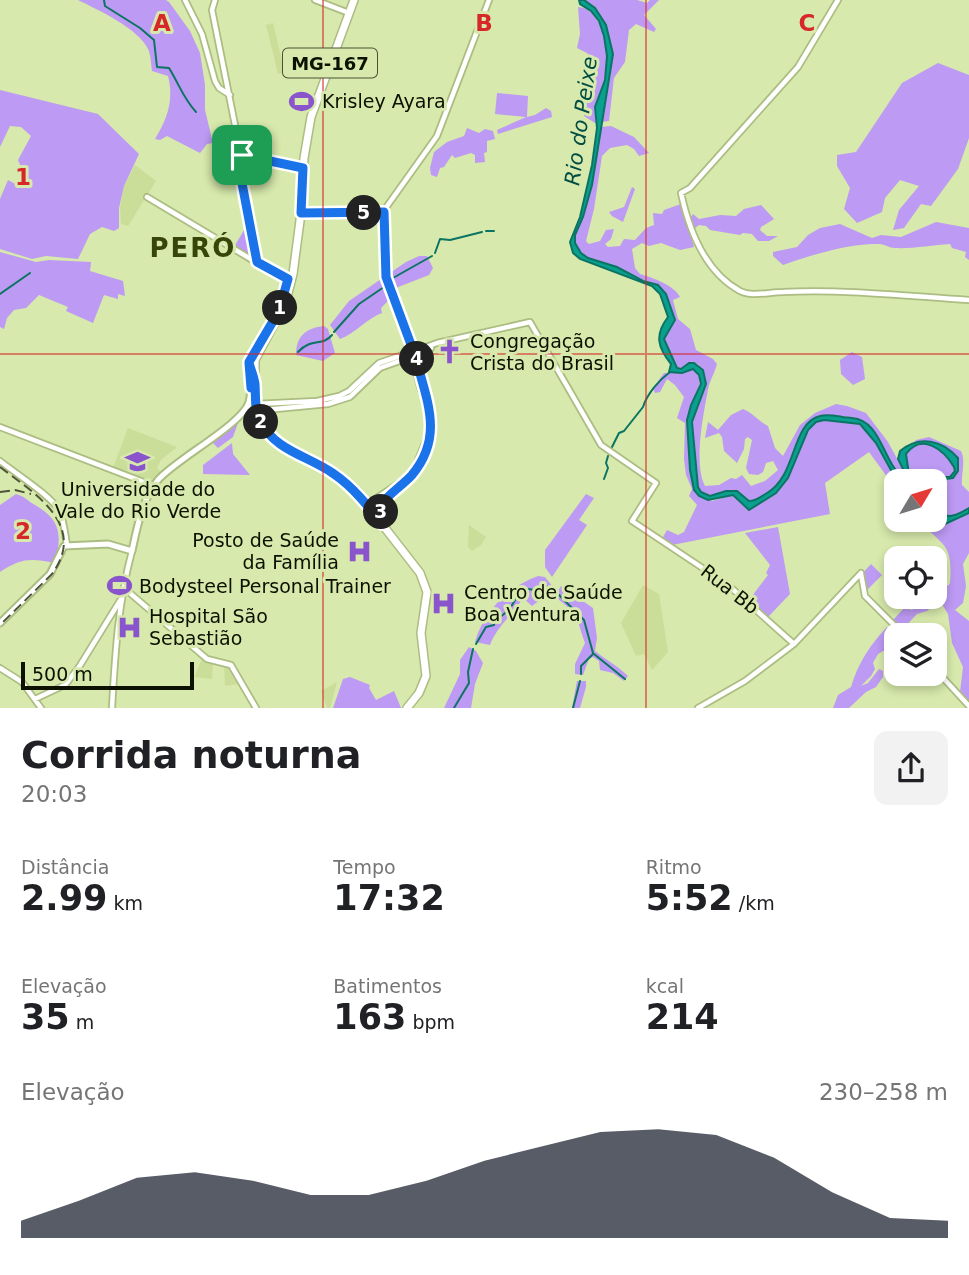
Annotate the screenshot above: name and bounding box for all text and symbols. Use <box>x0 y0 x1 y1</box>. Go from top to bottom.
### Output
text: A <box>153 10 171 36</box>
text: B <box>475 10 493 36</box>
text: C <box>799 10 815 36</box>
road number: MG-167 <box>283 48 377 78</box>
water label: Rio do Peixe <box>560 55 602 187</box>
sports icon: Krisley Ayara <box>288 87 316 115</box>
place label: Krisley Ayara <box>322 90 446 112</box>
pin <box>212 125 272 185</box>
icon: arrive <box>223 136 261 174</box>
text: 1 <box>15 164 31 190</box>
pin: 5 <box>346 196 382 230</box>
text: 5 <box>357 201 370 223</box>
district label: PERÓ <box>150 232 236 263</box>
pin: 1 <box>262 290 298 326</box>
text: 1 <box>273 296 286 318</box>
place label: Congregação Crista do Brasil <box>470 330 614 374</box>
church icon: Congregação Crista do Brasil <box>436 338 464 366</box>
pin: 4 <box>400 342 434 376</box>
text: 4 <box>410 347 423 369</box>
pin: 2 <box>244 404 278 440</box>
text: 2 <box>254 410 267 432</box>
school or university icon: Universidade do Vale do Rio Verde <box>124 447 152 475</box>
north arrow <box>884 469 947 532</box>
map controls <box>884 469 947 686</box>
place label: Universidade do Vale do Rio Verde <box>55 478 221 522</box>
pin: 3 <box>364 494 398 530</box>
text: 3 <box>374 500 387 522</box>
text: 2 <box>15 518 31 544</box>
place label: Posto de Saúde da Família <box>192 529 339 573</box>
hospital icon: Posto de Saúde da Família <box>345 537 373 565</box>
button: locate <box>884 546 947 609</box>
street label: Rua Bb <box>697 560 763 618</box>
sports icon: Bodysteel Personal Trainer <box>105 572 133 600</box>
place label: Bodysteel Personal Trainer <box>139 575 391 597</box>
place label: Centro de Saúde Boa Ventura <box>464 581 623 625</box>
hospital icon: Centro de Saúde Boa Ventura <box>430 589 458 617</box>
place label: Hospital São Sebastião <box>149 605 268 649</box>
hospital icon: Hospital São Sebastião <box>115 613 143 641</box>
button: layers <box>884 623 947 686</box>
scale bar <box>21 659 194 691</box>
text: 500 m <box>32 663 93 685</box>
button: share <box>874 731 948 805</box>
text: Corrida noturna <box>21 733 361 777</box>
text: 20:03 <box>21 781 87 807</box>
text: Distância <box>21 856 109 878</box>
text: Tempo <box>333 856 396 878</box>
text: Ritmo <box>646 856 702 878</box>
text: 2.99 <box>21 878 107 918</box>
text: 17:32 <box>333 878 445 918</box>
text: 5:52 <box>646 878 733 918</box>
text: km <box>107 892 143 914</box>
text: /km <box>733 892 775 914</box>
text: Elevação <box>21 975 107 997</box>
text: Batimentos <box>333 975 442 997</box>
text: kcal <box>646 975 684 997</box>
text: 35 <box>21 997 70 1037</box>
text: 163 <box>333 997 406 1037</box>
text: 214 <box>646 997 719 1037</box>
text: m <box>70 1011 94 1033</box>
text: bpm <box>406 1011 455 1033</box>
text: Elevação <box>21 1079 125 1105</box>
text: 230–258 m <box>819 1079 948 1105</box>

